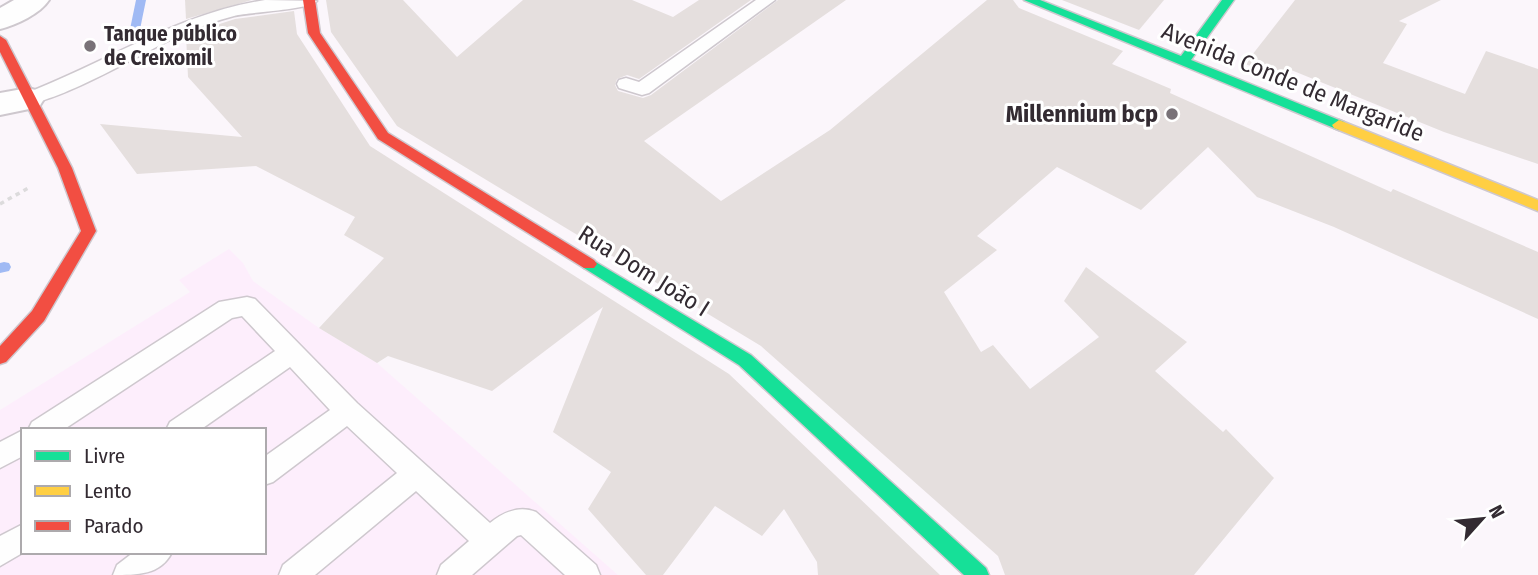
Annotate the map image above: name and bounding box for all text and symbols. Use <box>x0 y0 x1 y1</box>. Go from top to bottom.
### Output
street label: Avenida Conde de Margaride <box>1158 17 1428 147</box>
place label: Tanque público de Creixomil <box>104 21 237 71</box>
marker: Tanque público de Creixomil <box>82 38 98 54</box>
place label: Millennium bcp <box>1006 100 1158 128</box>
marker: Millennium bcp <box>1164 106 1180 122</box>
street label: Rua Dom João I <box>573 220 715 322</box>
legend <box>21 428 266 554</box>
text: Livre <box>84 443 125 469</box>
text: Lento <box>84 478 132 504</box>
north arrow <box>1447 484 1517 554</box>
text: N <box>1484 501 1510 522</box>
text: Parado <box>84 513 143 539</box>

